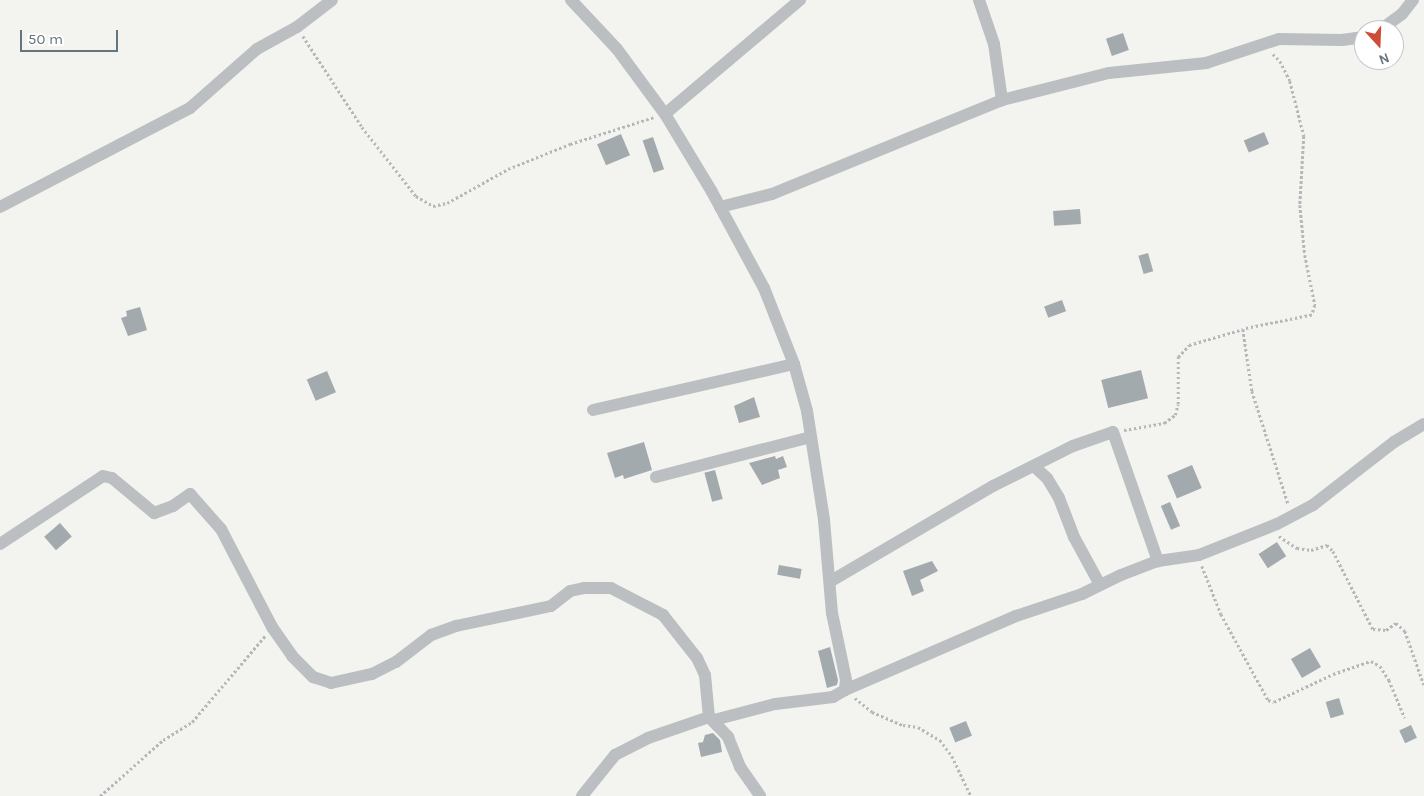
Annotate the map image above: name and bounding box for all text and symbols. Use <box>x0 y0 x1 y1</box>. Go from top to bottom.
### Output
scale bar <box>22 20 120 52</box>
north arrow <box>1354 20 1404 70</box>
text: 50 m <box>28 30 63 48</box>
text: N <box>1376 49 1392 68</box>

